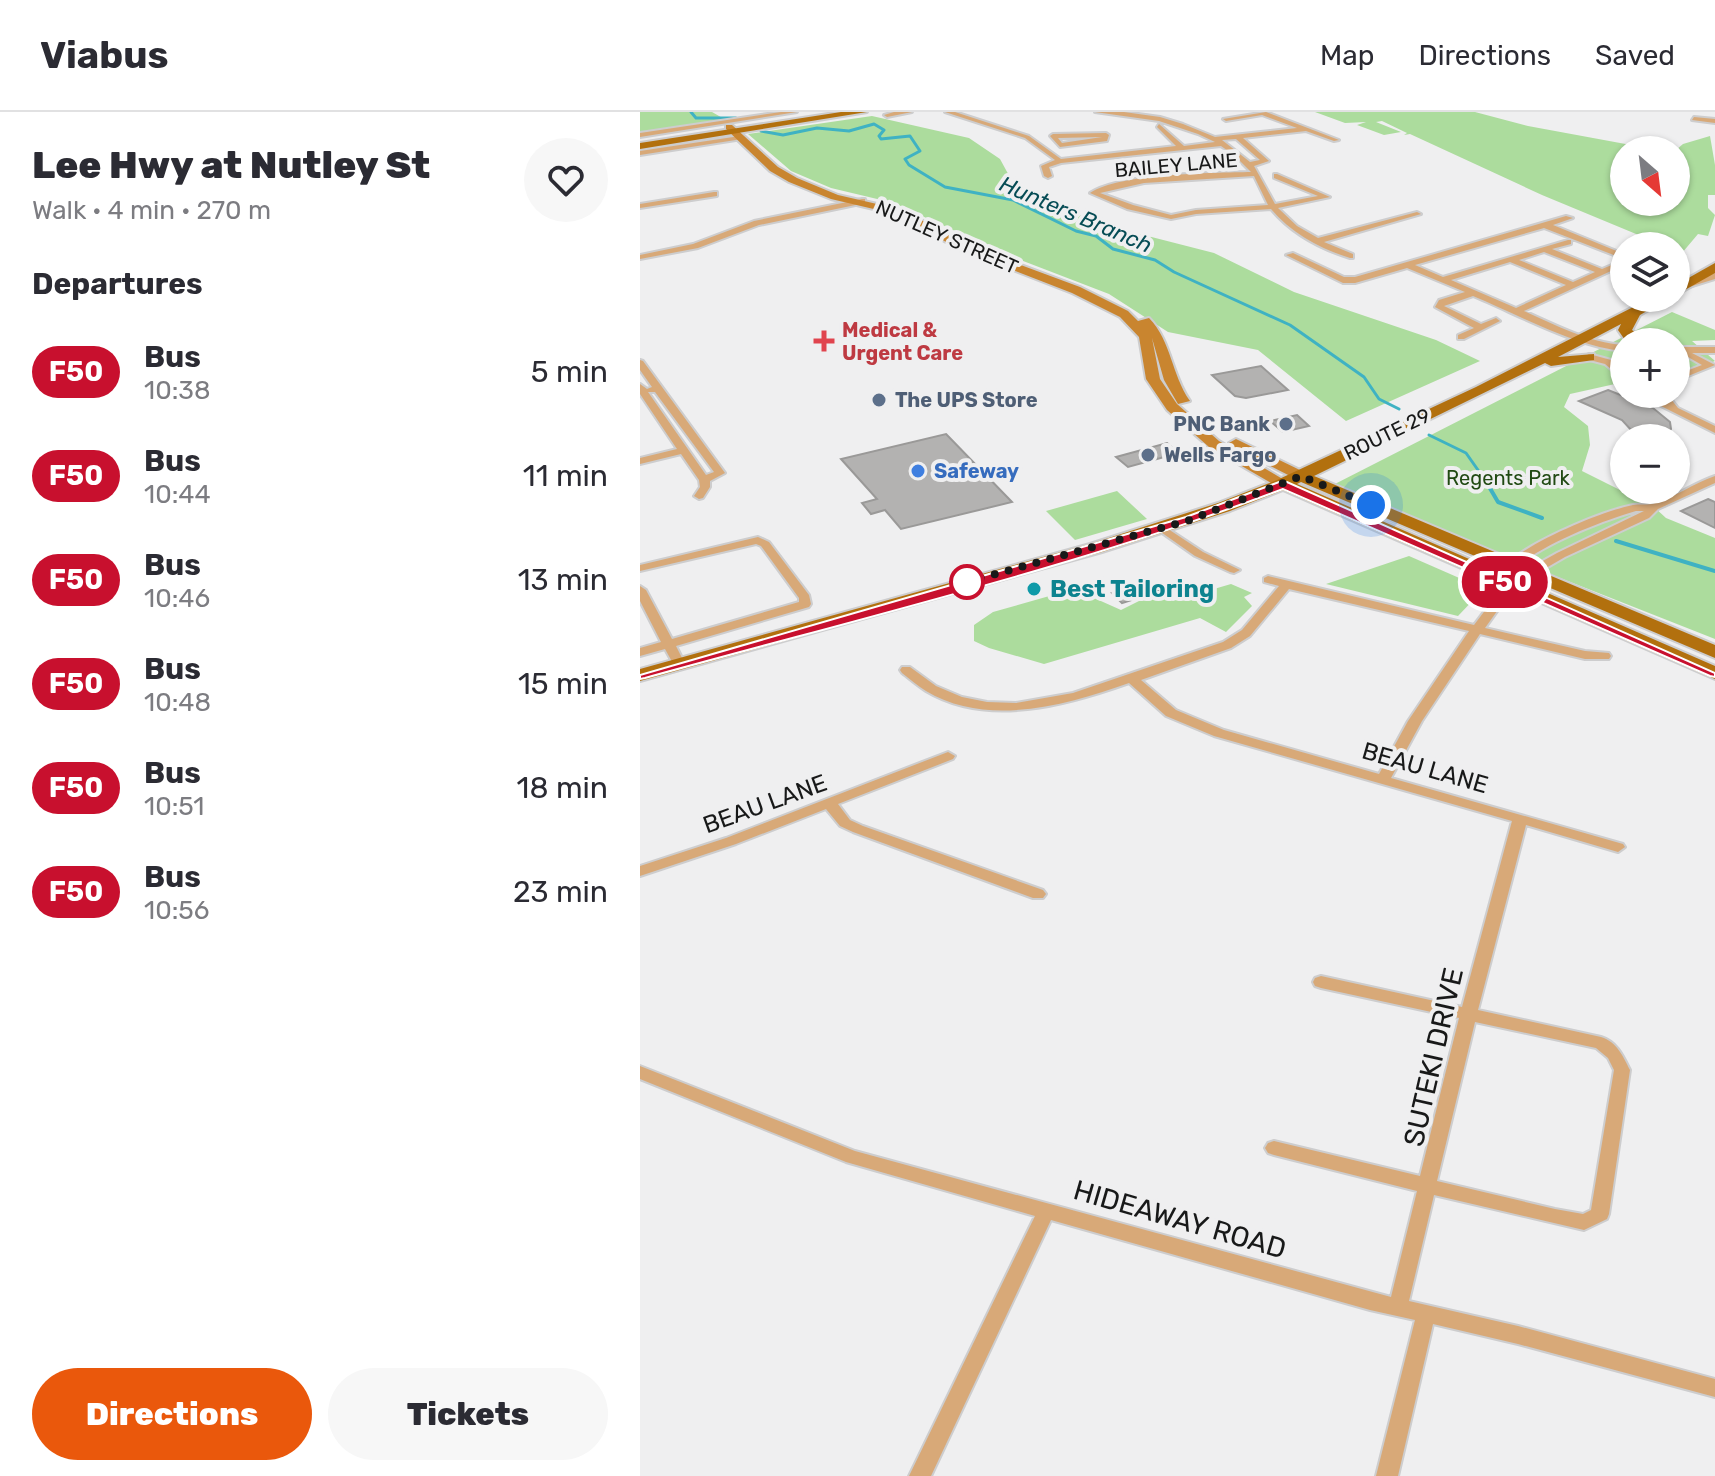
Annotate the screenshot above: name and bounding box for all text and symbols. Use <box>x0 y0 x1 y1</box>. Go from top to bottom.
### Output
text: Viabus <box>40 32 169 78</box>
text: Map <box>1320 39 1374 72</box>
text: Directions <box>1418 39 1551 72</box>
text: Saved <box>1595 39 1675 72</box>
north arrow <box>1610 136 1690 216</box>
map controls <box>1610 136 1690 504</box>
button: heart <box>524 138 608 222</box>
text: Lee Hwy at Nutley St <box>32 142 430 188</box>
street label: BAILEY LANE <box>1114 148 1238 182</box>
water label: Hunters Branch <box>996 170 1156 259</box>
text: Walk · 4 min · 270 m <box>32 195 271 226</box>
street label: NUTLEY STREET <box>872 195 1022 279</box>
button: layers <box>1610 232 1690 312</box>
text: Departures <box>32 266 203 302</box>
place label: Medical & Urgent Care <box>842 318 963 365</box>
button: + <box>1610 328 1690 408</box>
marker: Medical & Urgent Care <box>813 330 835 352</box>
text: Bus <box>144 339 201 375</box>
text: 5 min <box>531 354 608 390</box>
text: F50 <box>49 355 103 388</box>
text: 10:38 <box>144 375 210 406</box>
place label: The UPS Store <box>895 388 1038 412</box>
marker: The UPS Store <box>870 391 888 409</box>
street label: ROUTE 29 <box>1340 403 1434 465</box>
place label: PNC Bank <box>1173 412 1270 436</box>
marker: PNC Bank <box>1277 415 1295 433</box>
button: − <box>1610 424 1690 504</box>
text: Bus <box>144 443 201 479</box>
place label: Wells Fargo <box>1164 443 1277 467</box>
marker: Wells Fargo <box>1139 446 1157 464</box>
text: 11 min <box>523 458 608 494</box>
text: F50 <box>49 459 103 492</box>
place label: Safeway <box>934 459 1019 483</box>
marker: Safeway <box>909 462 927 480</box>
park label: Regents Park <box>1446 466 1571 490</box>
text: 10:44 <box>144 479 211 510</box>
your location <box>1351 485 1391 525</box>
text: Bus <box>144 547 201 583</box>
line badge: F50 <box>1459 556 1551 608</box>
text: 13 min <box>518 562 608 598</box>
text: F50 <box>49 563 103 596</box>
unlabelled marker <box>950 565 984 599</box>
text: F50 <box>1478 565 1532 598</box>
place label: Best Tailoring <box>1050 575 1214 603</box>
marker: Best Tailoring <box>1025 580 1043 598</box>
text: 10:46 <box>144 583 210 614</box>
text: Bus <box>144 651 201 687</box>
text: 15 min <box>518 666 608 702</box>
text: F50 <box>49 667 103 700</box>
text: 10:48 <box>144 687 211 718</box>
street label: BEAU LANE <box>1359 737 1491 799</box>
text: Bus <box>144 755 201 791</box>
street label: BEAU LANE <box>699 769 831 839</box>
text: 18 min <box>517 770 608 806</box>
text: F50 <box>49 771 103 804</box>
text: 10:51 <box>144 791 204 822</box>
text: Bus <box>144 859 201 895</box>
text: 23 min <box>513 874 608 910</box>
text: F50 <box>49 875 103 908</box>
text: 10:56 <box>144 895 209 926</box>
street label: SUTEKI DRIVE <box>1397 965 1470 1150</box>
street label: HIDEAWAY ROAD <box>1070 1173 1290 1266</box>
button: Directions <box>32 1368 312 1460</box>
button: Tickets <box>328 1368 608 1460</box>

